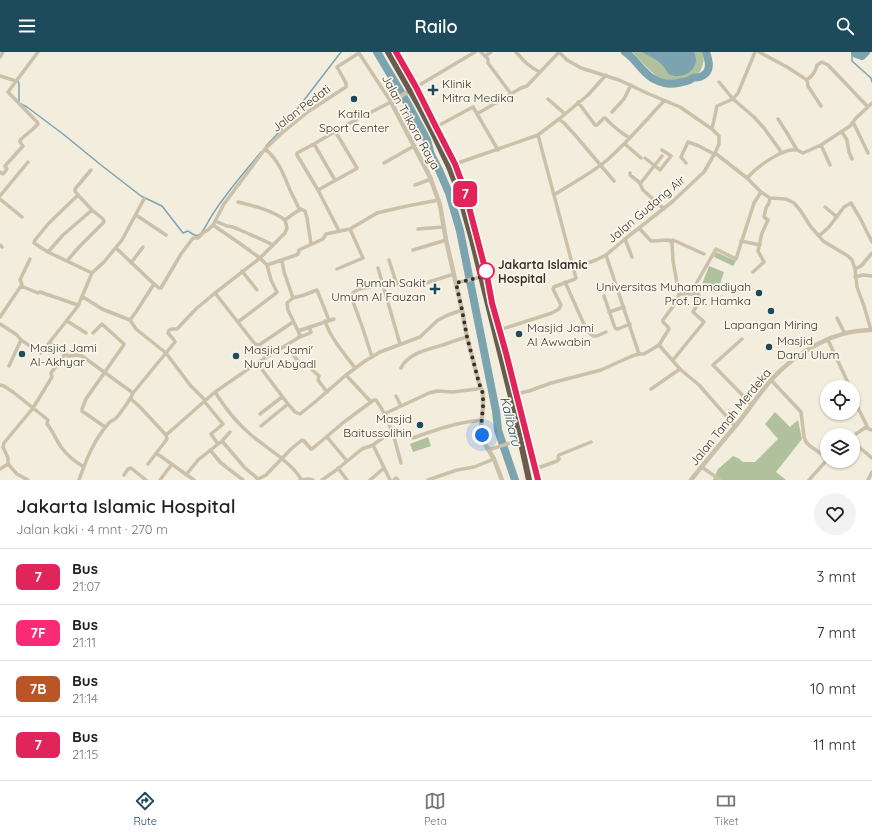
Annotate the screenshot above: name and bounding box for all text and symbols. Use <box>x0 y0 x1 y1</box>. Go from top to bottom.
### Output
icon: menu <box>16 15 38 37</box>
text: Railo <box>414 15 458 38</box>
icon: search <box>834 15 856 37</box>
street label: Jalan Trikora Raya <box>379 72 443 172</box>
place label: Klinik Mitra Medika <box>442 76 514 105</box>
street label: Jalan Pedati <box>269 81 333 135</box>
marker: Klinik Mitra Medika <box>427 84 439 96</box>
marker: Kafila Sport Center <box>349 94 359 104</box>
place label: Kafila Sport Center <box>319 106 389 135</box>
street label: Jalan Gudang Air <box>604 172 688 246</box>
line badge: 7 <box>452 181 478 207</box>
text: 7 <box>461 185 469 203</box>
place label: Jakarta Islamic Hospital <box>498 257 588 286</box>
marker: Jakarta Islamic Hospital <box>477 262 495 280</box>
place label: Rumah Sakit Umum Al Fauzan <box>331 275 426 304</box>
place label: Universitas Muhammadiyah Prof. Dr. Hamka <box>596 279 751 308</box>
marker: Rumah Sakit Umum Al Fauzan <box>429 283 441 295</box>
marker: Universitas Muhammadiyah Prof. Dr. Hamka <box>754 288 764 298</box>
marker: Lapangan Miring <box>766 306 776 316</box>
place label: Lapangan Miring <box>724 317 818 332</box>
place label: Masjid Jami Al Awwabin <box>527 320 594 349</box>
marker: Masjid Jami Al Awwabin <box>514 329 524 339</box>
place label: Masjid Darul Ulum <box>777 333 839 362</box>
place label: Masjid Jami Al-Akhyar <box>30 340 97 369</box>
place label: Masjid Jami' Nurul Abyadl <box>244 342 316 371</box>
marker: Masjid Darul Ulum <box>764 342 774 352</box>
marker: Masjid Jami Al-Akhyar <box>17 349 27 359</box>
marker: Masjid Jami' Nurul Abyadl <box>231 351 241 361</box>
street label: Jalan Tanah Merdeka <box>686 365 774 469</box>
map controls <box>820 380 860 468</box>
button: locate <box>820 380 860 420</box>
water label: Kalibaru <box>497 395 525 448</box>
place label: Masjid Baitussolihin <box>343 411 412 440</box>
marker: Masjid Baitussolihin <box>415 420 425 430</box>
your location <box>472 425 492 445</box>
button: layers <box>820 428 860 468</box>
button: heart <box>814 493 856 535</box>
text: Jakarta Islamic Hospital <box>16 494 236 518</box>
text: Jalan kaki · 4 mnt · 270 m <box>16 521 168 537</box>
text: Bus <box>72 559 98 578</box>
text: 3 mnt <box>817 567 856 586</box>
text: 7 <box>34 568 42 586</box>
text: 21:07 <box>72 578 100 594</box>
text: Bus <box>72 615 98 634</box>
text: 7 mnt <box>817 623 856 642</box>
text: 7F <box>30 624 46 642</box>
text: 21:11 <box>72 634 96 650</box>
text: Bus <box>72 671 98 690</box>
text: 10 mnt <box>810 679 856 698</box>
text: 7B <box>30 680 46 698</box>
text: 21:14 <box>72 690 98 706</box>
text: Bus <box>72 727 98 746</box>
text: 11 mnt <box>813 735 856 754</box>
text: 7 <box>34 736 42 754</box>
text: 21:15 <box>72 746 98 762</box>
tab: Rute <box>133 790 157 828</box>
tab: Peta <box>424 790 447 828</box>
tab: Tiket <box>714 790 739 828</box>

